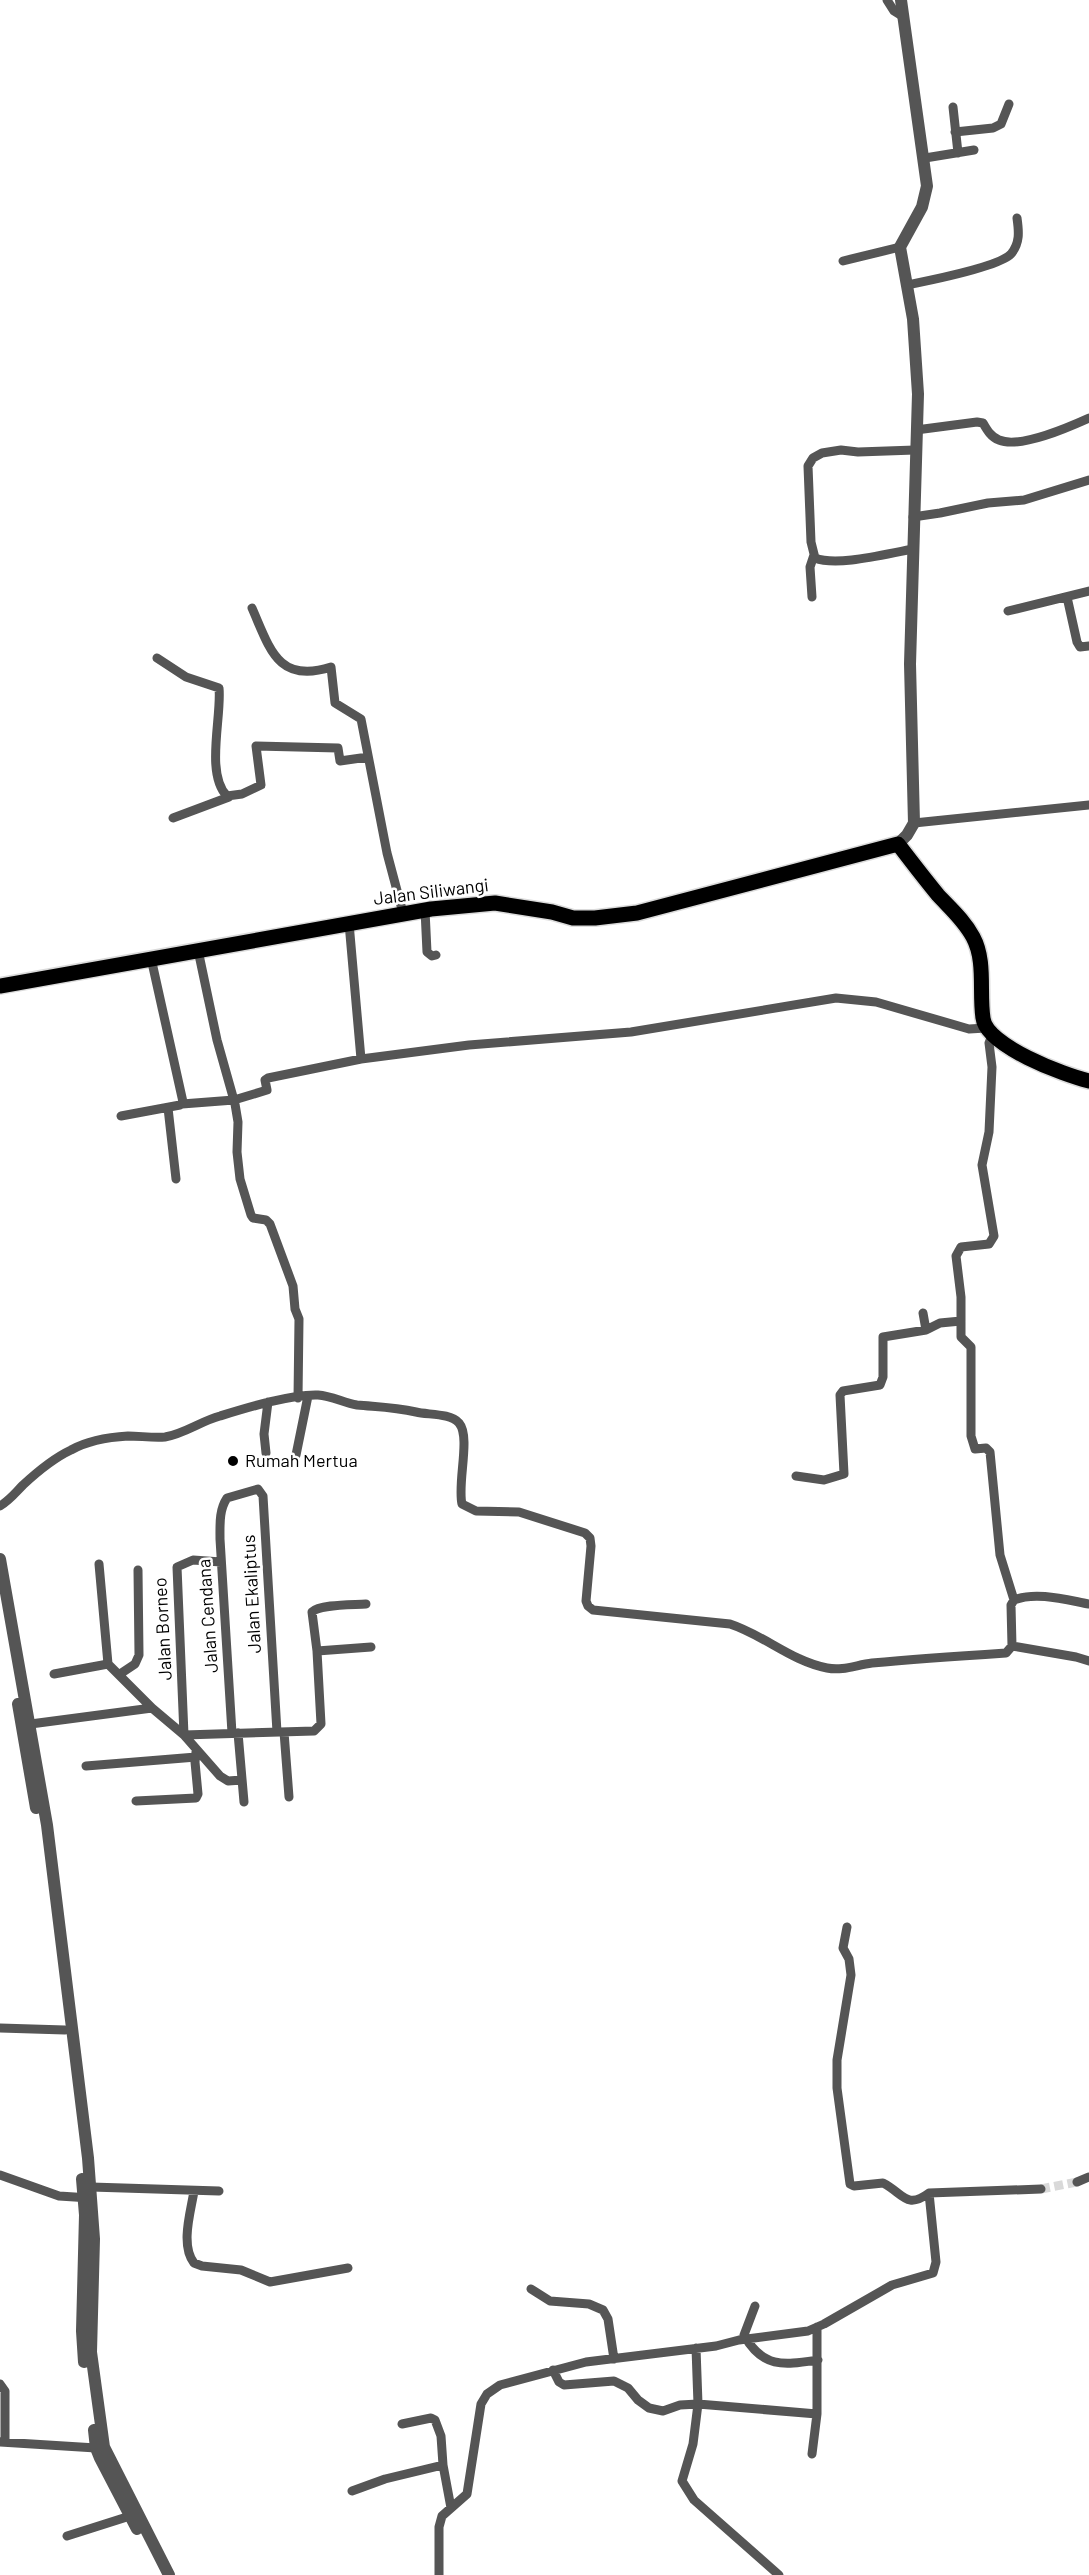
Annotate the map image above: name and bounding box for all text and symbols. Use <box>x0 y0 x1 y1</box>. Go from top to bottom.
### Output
street label: Jalan Siliwangi <box>372 873 490 909</box>
place label: Rumah Mertua <box>245 1449 358 1471</box>
marker: Rumah Mertua <box>226 1454 240 1468</box>
street label: Jalan Ekaliptus <box>237 1534 265 1654</box>
street label: Jalan Cendana <box>192 1558 222 1674</box>
street label: Jalan Borneo <box>148 1577 176 1681</box>

